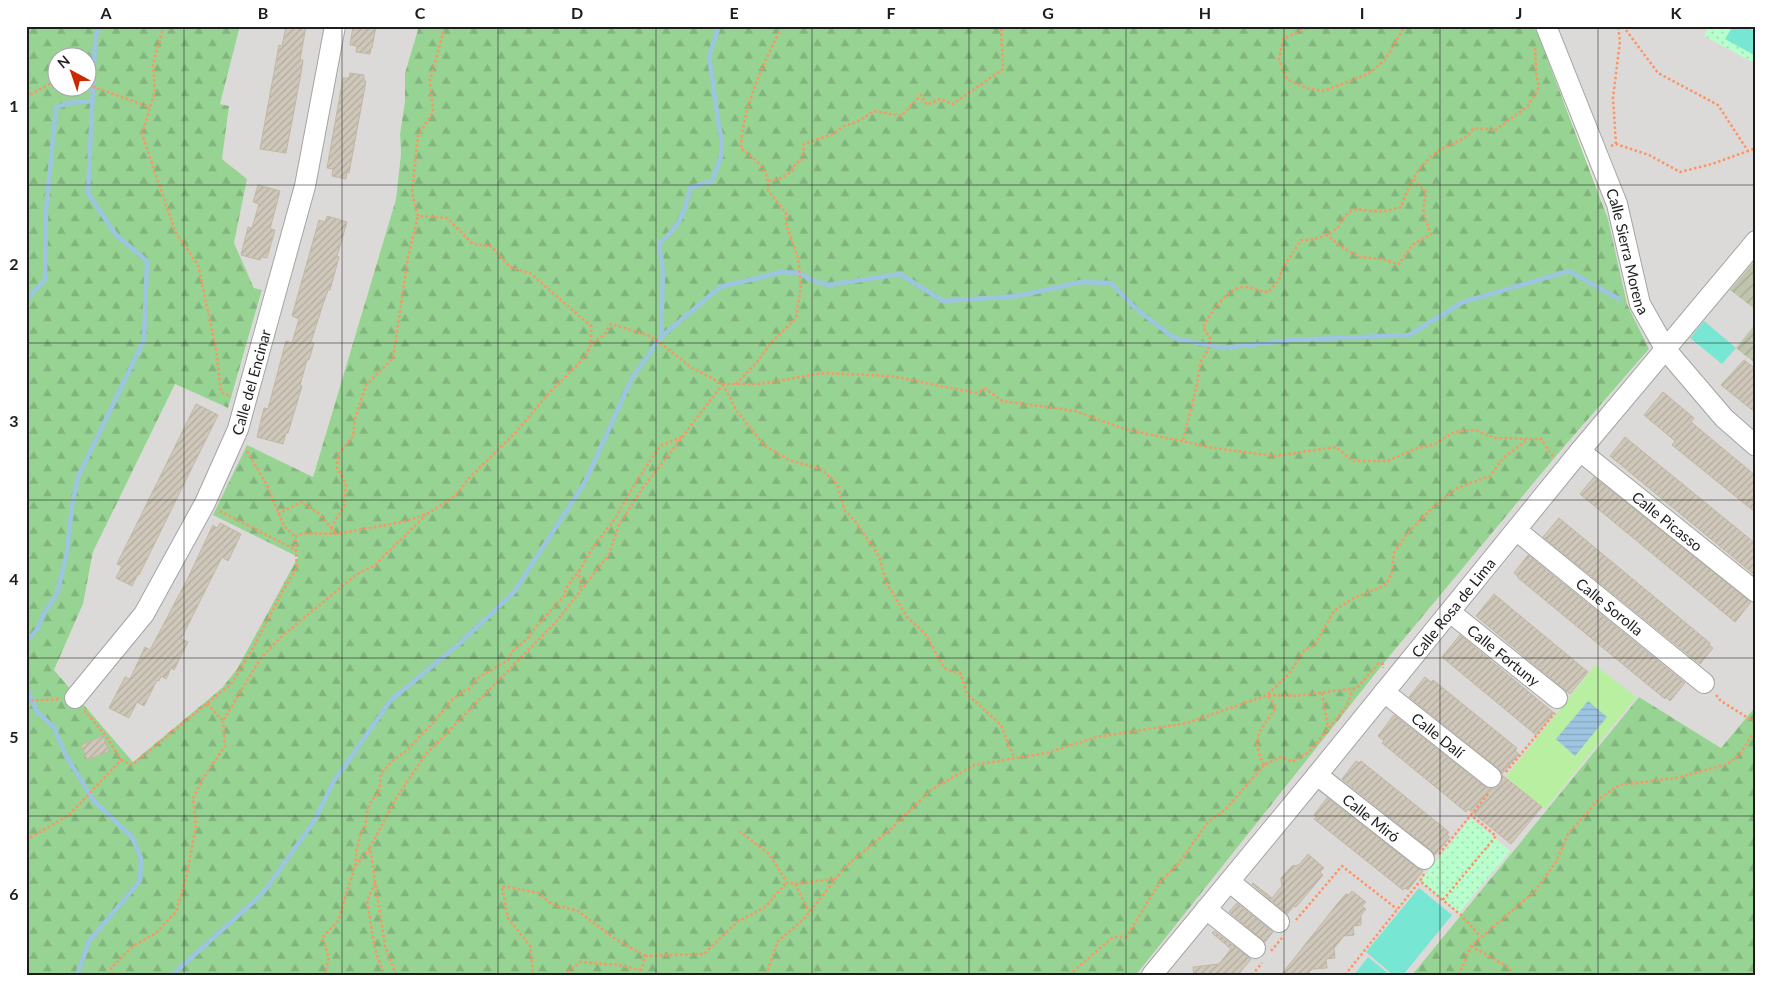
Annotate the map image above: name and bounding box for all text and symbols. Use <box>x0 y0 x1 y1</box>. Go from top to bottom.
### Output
text: A <box>99 3 112 22</box>
text: B <box>258 3 268 22</box>
text: C <box>415 3 426 22</box>
text: D <box>571 3 583 22</box>
text: E <box>729 3 739 22</box>
text: F <box>886 3 896 22</box>
text: G <box>1042 3 1054 22</box>
text: H <box>1199 3 1211 22</box>
text: I <box>1360 3 1364 22</box>
text: J <box>1516 3 1522 22</box>
text: K <box>1671 3 1683 22</box>
north arrow <box>48 48 98 98</box>
text: N <box>54 52 73 72</box>
text: 1 <box>9 96 19 115</box>
street label: Calle Sierra Morena <box>1603 186 1653 317</box>
text: 2 <box>9 254 19 273</box>
street label: Calle del Encinar <box>227 327 274 438</box>
text: 3 <box>9 411 19 430</box>
street label: Calle Picasso <box>1629 487 1706 555</box>
street label: Calle Rosa de Lima <box>1407 554 1499 661</box>
text: 4 <box>9 569 19 588</box>
street label: Calle Sorolla <box>1573 574 1647 639</box>
street label: Calle Fortuny <box>1464 621 1544 690</box>
street label: Calle Dalí <box>1408 709 1469 762</box>
text: 5 <box>9 727 19 746</box>
street label: Calle Miró <box>1339 790 1403 846</box>
text: 6 <box>9 884 19 903</box>

